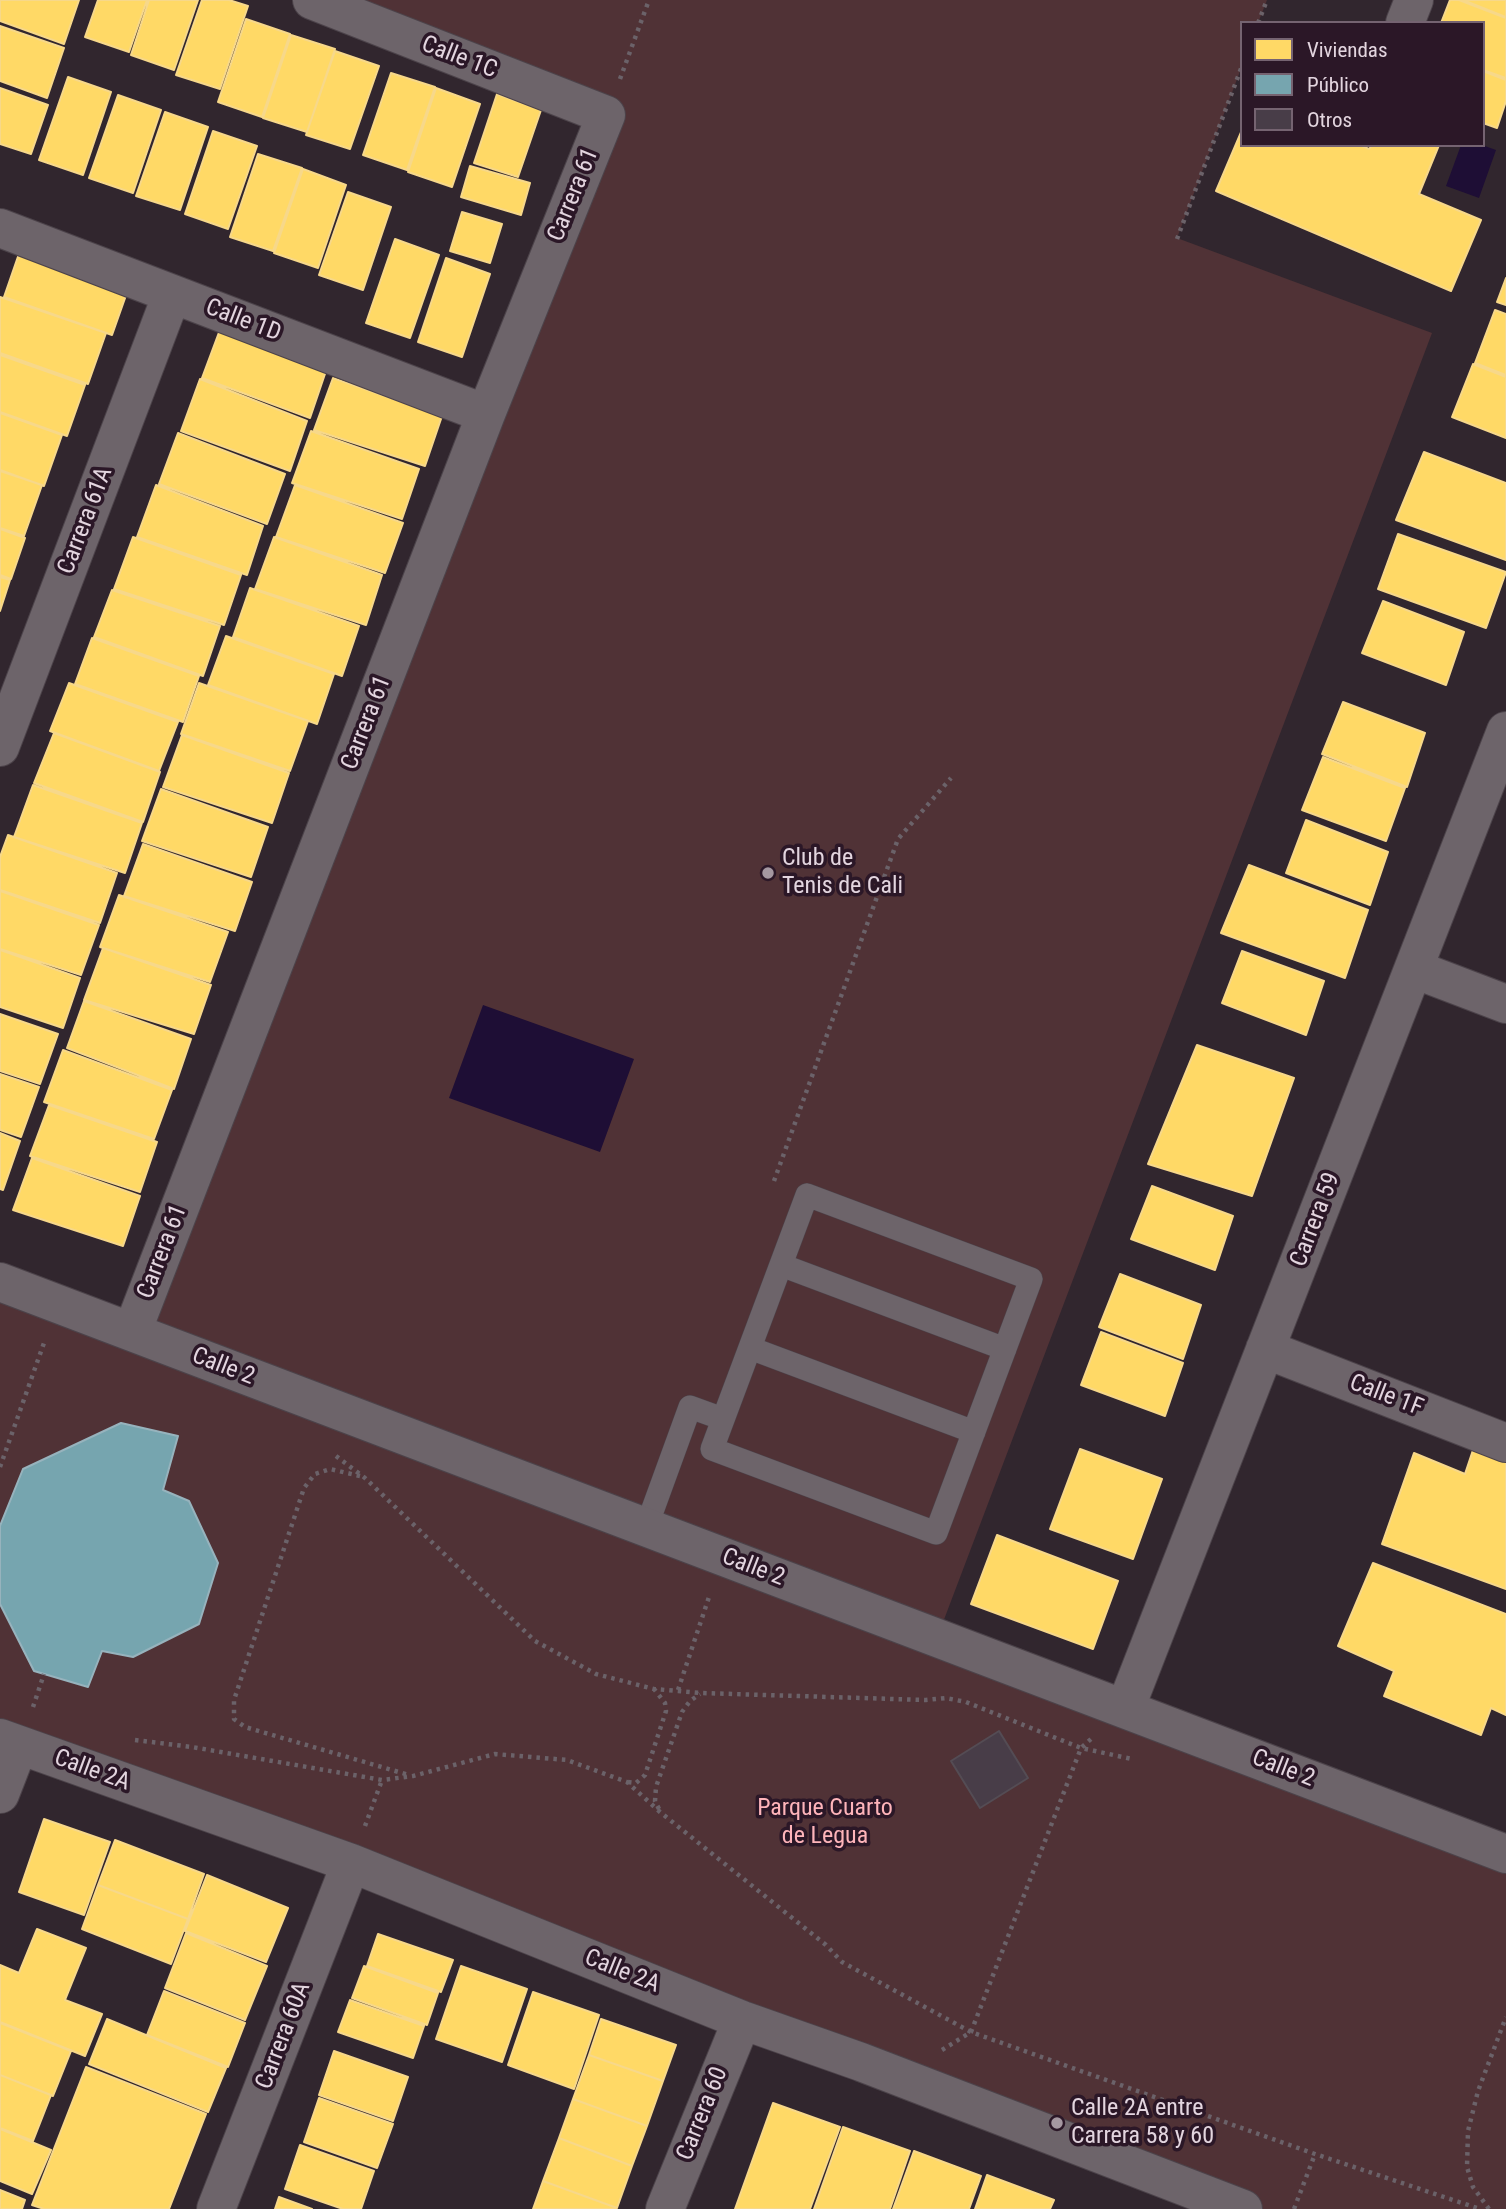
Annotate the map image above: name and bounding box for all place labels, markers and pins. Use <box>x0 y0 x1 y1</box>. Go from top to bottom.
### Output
place label: Club de Tenis de Cali <box>782 845 903 901</box>
marker: Club de Tenis de Cali <box>760 865 776 881</box>
place label: Calle 2A entre Carrera 58 y 60 <box>1071 2095 1214 2151</box>
marker: Calle 2A entre Carrera 58 y 60 <box>1049 2115 1065 2131</box>

